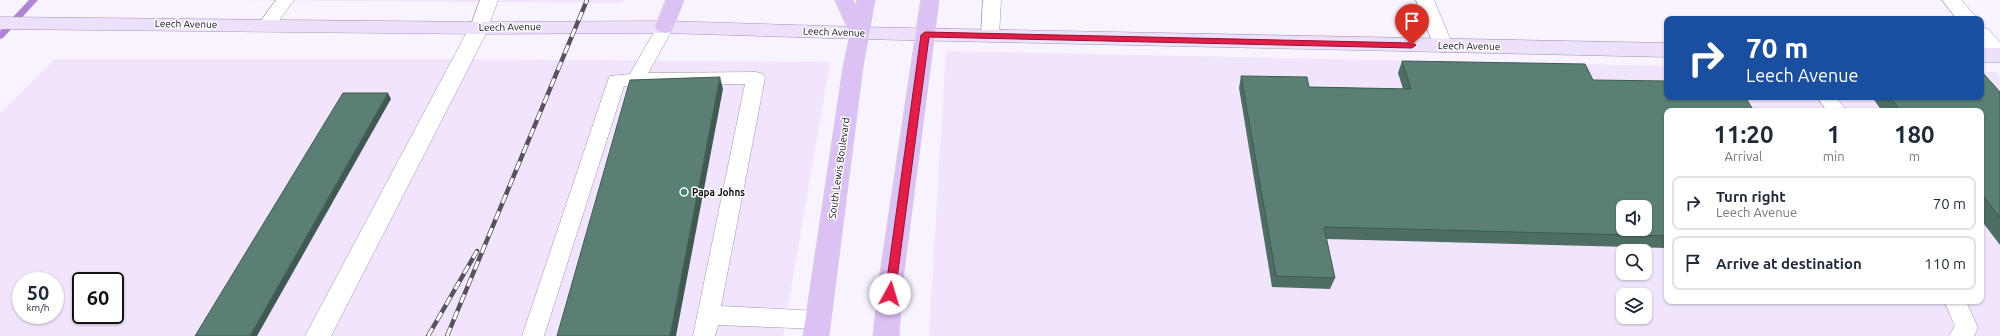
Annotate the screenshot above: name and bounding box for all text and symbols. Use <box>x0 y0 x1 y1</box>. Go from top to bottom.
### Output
pin <box>1395 4 1429 45</box>
icon: arrive <box>1401 10 1423 32</box>
street label: Leech Avenue <box>155 18 217 30</box>
street label: Leech Avenue <box>479 21 541 33</box>
street label: Leech Avenue <box>803 25 865 39</box>
icon: right <box>1680 32 1732 84</box>
text: 70 m <box>1746 32 1808 63</box>
street label: Leech Avenue <box>1438 40 1500 52</box>
text: Leech Avenue <box>1746 65 1858 85</box>
street label: South Lewis Boulevard <box>826 117 852 219</box>
text: 11:20 <box>1713 121 1773 148</box>
text: 1 <box>1827 121 1840 148</box>
text: 180 <box>1894 121 1935 148</box>
text: Arrival <box>1724 149 1762 163</box>
text: min <box>1823 149 1845 163</box>
text: m <box>1909 149 1920 163</box>
marker: Papa Johns <box>679 187 689 197</box>
place label: Papa Johns <box>692 187 745 198</box>
text: Turn right <box>1716 188 1786 205</box>
icon: right <box>1682 192 1704 214</box>
text: 70 m <box>1933 195 1966 212</box>
map controls <box>1616 200 1652 324</box>
button: sound <box>1616 200 1652 236</box>
text: Leech Avenue <box>1716 205 1797 219</box>
button: search <box>1616 244 1652 280</box>
icon: arrive <box>1682 252 1704 274</box>
text: Arrive at destination <box>1716 255 1862 272</box>
text: 110 m <box>1924 255 1966 272</box>
speed limit sign: 60 <box>72 272 124 324</box>
position arrow <box>869 273 911 315</box>
text: 50 <box>27 281 49 304</box>
button: layers <box>1616 288 1652 324</box>
text: km/h <box>26 302 50 313</box>

